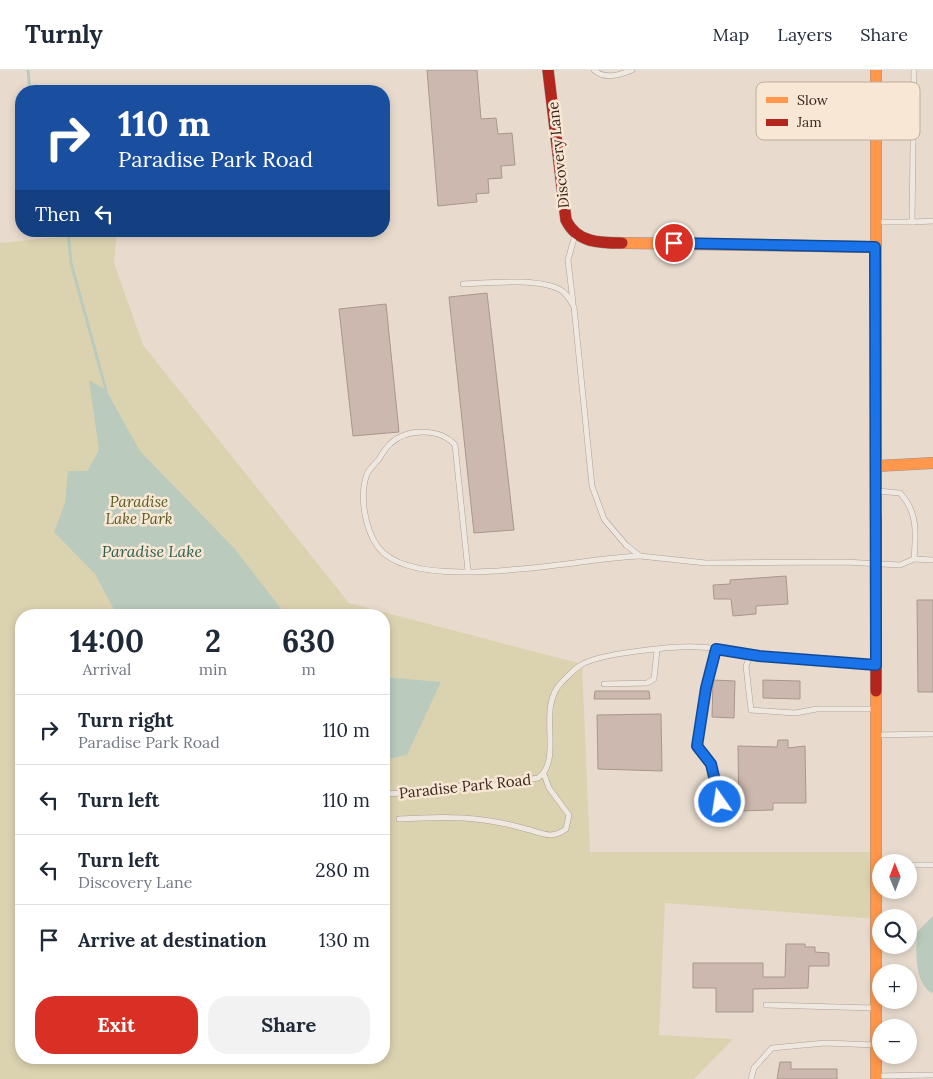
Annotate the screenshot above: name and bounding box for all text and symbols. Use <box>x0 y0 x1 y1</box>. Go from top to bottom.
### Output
text: Turnly <box>25 19 103 50</box>
text: Map <box>713 23 749 46</box>
text: Layers <box>777 23 832 46</box>
text: Share <box>860 23 908 46</box>
legend <box>756 82 920 140</box>
text: Slow <box>797 91 829 109</box>
text: 110 m <box>118 101 210 146</box>
street label: Discovery Lane <box>543 101 573 209</box>
icon: right <box>35 105 100 170</box>
text: Jam <box>796 113 822 131</box>
text: Paradise Park Road <box>118 145 313 173</box>
icon: left <box>90 200 118 228</box>
text: Then <box>35 202 80 226</box>
pin <box>653 222 695 264</box>
icon: arrive <box>660 229 688 257</box>
park label: Paradise Lake Park <box>105 492 173 528</box>
water label: Paradise Lake <box>102 541 203 561</box>
text: 14:00 <box>70 622 144 660</box>
text: 2 <box>205 622 221 660</box>
text: 630 <box>282 622 335 660</box>
text: Arrival <box>82 659 131 679</box>
text: min <box>199 659 227 679</box>
text: m <box>301 659 316 679</box>
text: Turn right <box>78 708 174 732</box>
icon: right <box>35 716 63 744</box>
text: 110 m <box>322 718 370 742</box>
text: Paradise Park Road <box>78 732 220 752</box>
street label: Paradise Park Road <box>398 770 532 802</box>
position arrow <box>693 775 745 827</box>
icon: left <box>35 786 63 814</box>
text: Turn left <box>78 788 159 812</box>
text: 110 m <box>322 788 370 812</box>
text: Turn left <box>78 848 159 872</box>
north arrow <box>872 854 918 899</box>
map controls <box>872 854 917 1064</box>
icon: left <box>35 856 63 884</box>
text: 280 m <box>315 858 370 882</box>
text: Discovery Lane <box>78 872 192 892</box>
button: search <box>872 909 917 954</box>
icon: arrive <box>35 926 63 954</box>
text: Arrive at destination <box>78 928 267 952</box>
text: 130 m <box>319 928 370 952</box>
button: + <box>872 964 917 1009</box>
button: Exit <box>35 996 198 1054</box>
button: Share <box>208 996 370 1054</box>
button: − <box>872 1019 917 1064</box>

